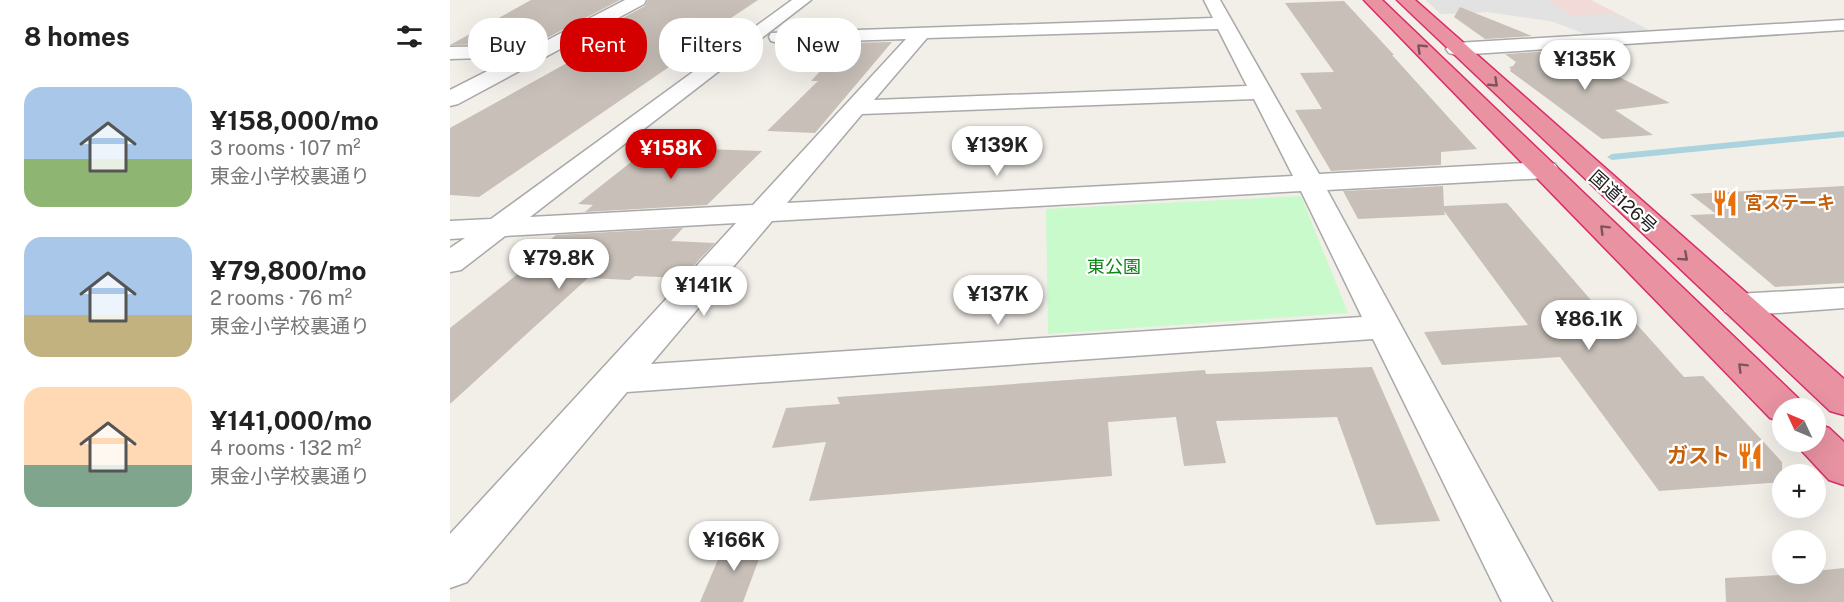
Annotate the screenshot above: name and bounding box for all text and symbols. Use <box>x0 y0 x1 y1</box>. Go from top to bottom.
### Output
chip: Buy <box>468 18 548 72</box>
chip: Rent <box>560 18 647 72</box>
chip: Filters <box>659 18 763 72</box>
chip: New <box>775 18 861 72</box>
icon: filters <box>393 20 426 53</box>
text: 8 homes <box>24 21 130 52</box>
pin: ¥135K <box>1543 40 1627 91</box>
one-way arrow <box>1417 44 1428 55</box>
text: ¥135K <box>1554 47 1616 71</box>
one-way arrow <box>1487 76 1497 87</box>
text: ¥158,000/mo <box>210 105 379 136</box>
icon: home <box>72 111 144 183</box>
pin: ¥139K <box>955 126 1039 177</box>
pin: ¥158K <box>629 129 713 180</box>
text: ¥139K <box>966 133 1028 157</box>
text: 3 rooms · 107 m² <box>210 136 361 160</box>
text: ¥158K <box>640 136 703 160</box>
text: 東金小学校裏通り <box>210 164 370 188</box>
street label: 国道126号 <box>1585 166 1661 237</box>
restaurant icon: 宮ステーキ <box>1710 188 1740 218</box>
place label: 宮ステーキ <box>1745 192 1835 213</box>
one-way arrow <box>1601 225 1612 236</box>
pin: ¥79.8K <box>510 239 608 290</box>
text: ¥79.8K <box>523 246 595 270</box>
one-way arrow <box>1677 250 1688 261</box>
text: ¥79,800/mo <box>210 255 366 286</box>
park label: 東公園 <box>1087 256 1141 277</box>
icon: home <box>72 261 144 333</box>
pin: ¥141K <box>662 266 746 317</box>
text: ¥141K <box>675 273 733 297</box>
pin: ¥137K <box>956 275 1040 326</box>
text: ¥137K <box>967 282 1029 306</box>
text: 2 rooms · 76 m² <box>210 286 352 310</box>
pin: ¥86.1K <box>1540 300 1638 351</box>
text: ¥86.1K <box>1555 307 1623 331</box>
text: 東金小学校裏通り <box>210 314 370 338</box>
one-way arrow <box>1739 363 1750 374</box>
north arrow <box>1772 398 1826 452</box>
map controls <box>1772 398 1826 584</box>
text: ¥141,000/mo <box>210 405 372 436</box>
icon: home <box>72 411 144 483</box>
text: 4 rooms · 132 m² <box>210 436 361 460</box>
restaurant icon: ガスト <box>1735 441 1765 471</box>
place label: ガスト <box>1667 443 1730 468</box>
text: 東金小学校裏通り <box>210 464 370 488</box>
button: + <box>1772 464 1826 518</box>
pin: ¥166K <box>692 521 776 572</box>
text: ¥166K <box>703 528 765 552</box>
button: − <box>1772 530 1826 584</box>

